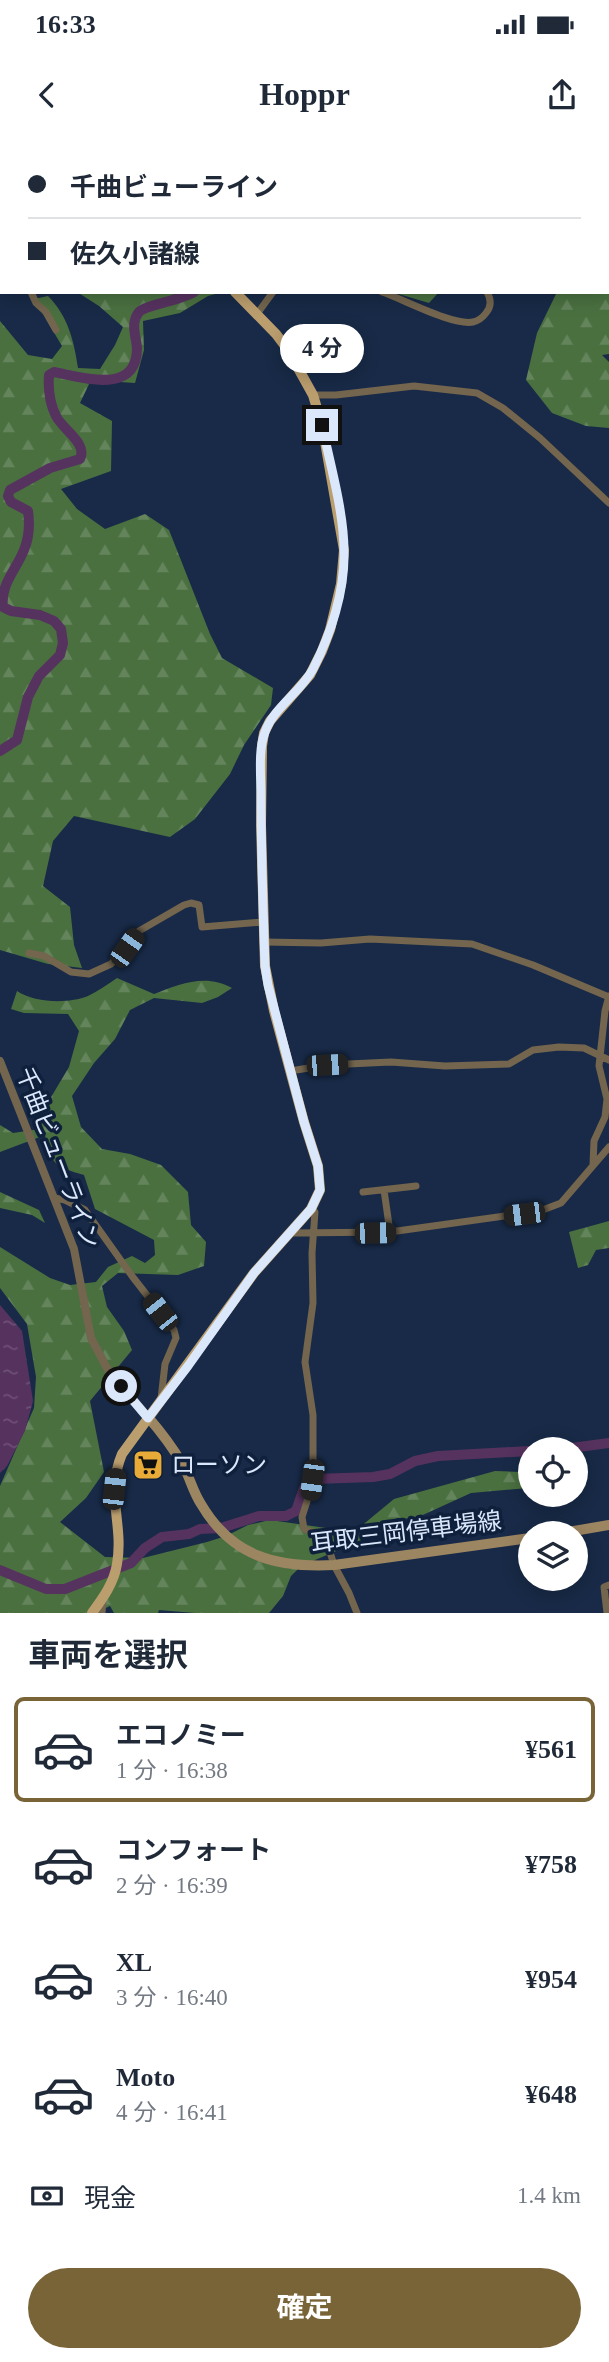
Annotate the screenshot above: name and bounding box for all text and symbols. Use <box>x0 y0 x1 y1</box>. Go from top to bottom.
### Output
text: 16:33 <box>35 10 96 39</box>
icon: back <box>28 76 66 114</box>
text: Hoppr <box>259 76 350 112</box>
icon: share <box>543 76 581 114</box>
text: 千曲ビューライン <box>70 173 278 202</box>
text: 佐久小諸線 <box>70 240 200 269</box>
callout: 4 分 <box>280 324 364 372</box>
text: 4 分 <box>302 336 342 361</box>
route end <box>306 409 338 441</box>
car <box>107 925 148 971</box>
car <box>306 1053 349 1077</box>
street label: 千曲ビューライン <box>11 1064 105 1252</box>
car <box>502 1201 547 1227</box>
car <box>354 1222 397 1244</box>
car <box>139 1289 182 1335</box>
route start <box>105 1370 137 1402</box>
map controls <box>518 1437 588 1591</box>
button: locate <box>518 1437 588 1507</box>
supermarket icon: ローソン <box>131 1448 165 1482</box>
place label: ローソン <box>171 1452 267 1478</box>
car <box>299 1458 326 1502</box>
car <box>102 1467 127 1511</box>
street label: 耳取三岡停車場線 <box>309 1507 503 1557</box>
button: layers <box>518 1521 588 1591</box>
text: 車両を選択 <box>28 1637 188 1673</box>
icon: car <box>32 1718 95 1781</box>
text: エコノミー <box>116 1721 246 1750</box>
text: ¥561 <box>525 1735 577 1764</box>
text: 1 分 · 16:38 <box>116 1758 228 1783</box>
icon: car <box>32 1833 95 1896</box>
text: コンフォート <box>116 1836 271 1865</box>
text: ¥758 <box>525 1850 577 1879</box>
text: 2 分 · 16:39 <box>116 1873 228 1898</box>
icon: car <box>32 1948 95 2011</box>
text: XL <box>116 1948 152 1977</box>
text: ¥954 <box>525 1965 577 1994</box>
text: 3 分 · 16:40 <box>116 1985 228 2010</box>
icon: car <box>32 2063 95 2126</box>
text: Moto <box>116 2063 175 2092</box>
text: ¥648 <box>525 2080 577 2109</box>
text: 4 分 · 16:41 <box>116 2100 228 2125</box>
icon: cash <box>28 2177 66 2215</box>
text: 1.4 km <box>517 2183 581 2208</box>
text: 現金 <box>84 2184 136 2213</box>
button: 確定 <box>28 2268 581 2348</box>

